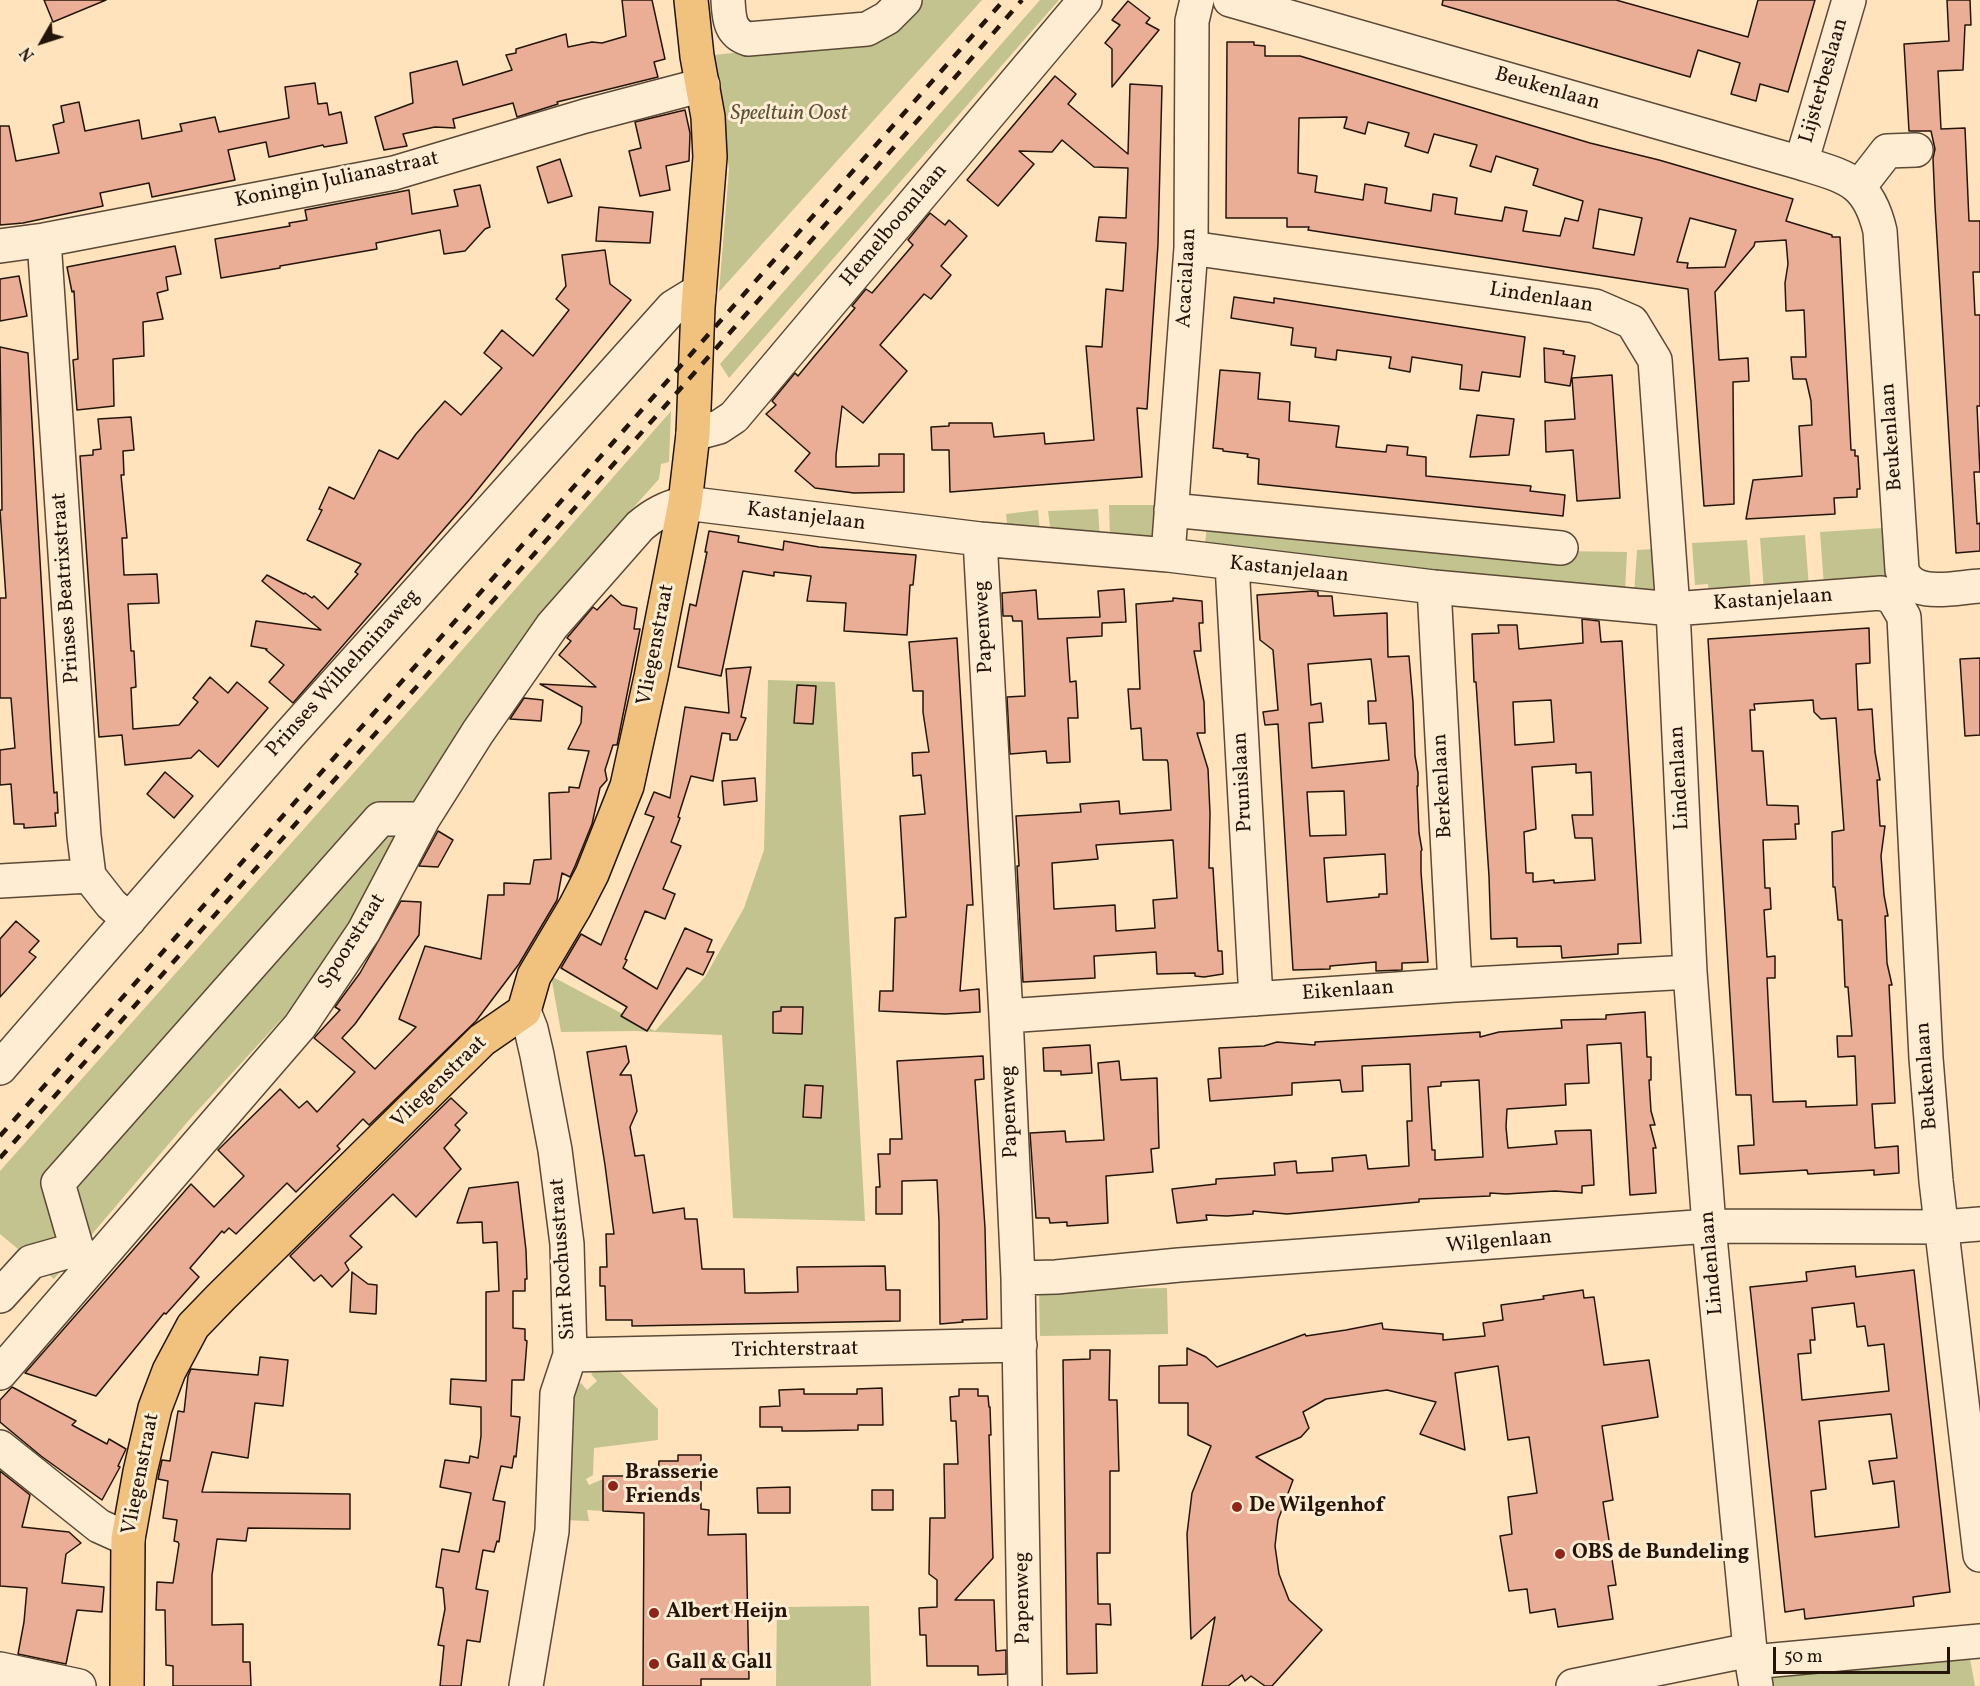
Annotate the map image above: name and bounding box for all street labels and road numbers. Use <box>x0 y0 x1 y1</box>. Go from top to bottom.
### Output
street label: Lijsterbeslaan <box>1795 16 1855 146</box>
street label: Beukenlaan <box>1492 63 1602 117</box>
street label: Koningin Julianastraat <box>233 147 441 215</box>
street label: Hemelboomlaan <box>836 159 954 293</box>
street label: Acacialaan <box>1173 227 1203 329</box>
street label: Lindenlaan <box>1487 278 1595 320</box>
street label: Beukenlaan <box>1877 382 1909 492</box>
street label: Prinses Beatrixstraat <box>48 491 86 685</box>
street label: Kastanjelaan <box>745 498 867 538</box>
street label: Kastanjelaan <box>1228 552 1350 590</box>
street label: Papenweg <box>970 580 1000 674</box>
street label: Vliegenstraat <box>633 582 681 708</box>
street label: Kastanjelaan <box>1712 584 1834 618</box>
street label: Prinses Wilhelminaweg <box>262 585 426 763</box>
street label: Lindenlaan <box>1666 725 1696 831</box>
street label: Prunislaan <box>1229 731 1259 833</box>
street label: Berkenlaan <box>1429 733 1459 839</box>
street label: Spoorstraat <box>314 890 392 994</box>
street label: Eikenlaan <box>1301 976 1395 1008</box>
street label: Beukenlaan <box>1912 1021 1944 1131</box>
street label: Vliegenstraat <box>387 1031 493 1135</box>
street label: Papenweg <box>997 1065 1025 1159</box>
street label: Sint Rochusstraat <box>546 1177 582 1341</box>
street label: Lindenlaan <box>1696 1210 1730 1316</box>
street label: Wilgenlaan <box>1445 1226 1553 1260</box>
street label: Trichterstraat <box>731 1337 859 1365</box>
street label: Vliegenstraat <box>118 1411 166 1537</box>
street label: Papenweg <box>1011 1551 1037 1645</box>

